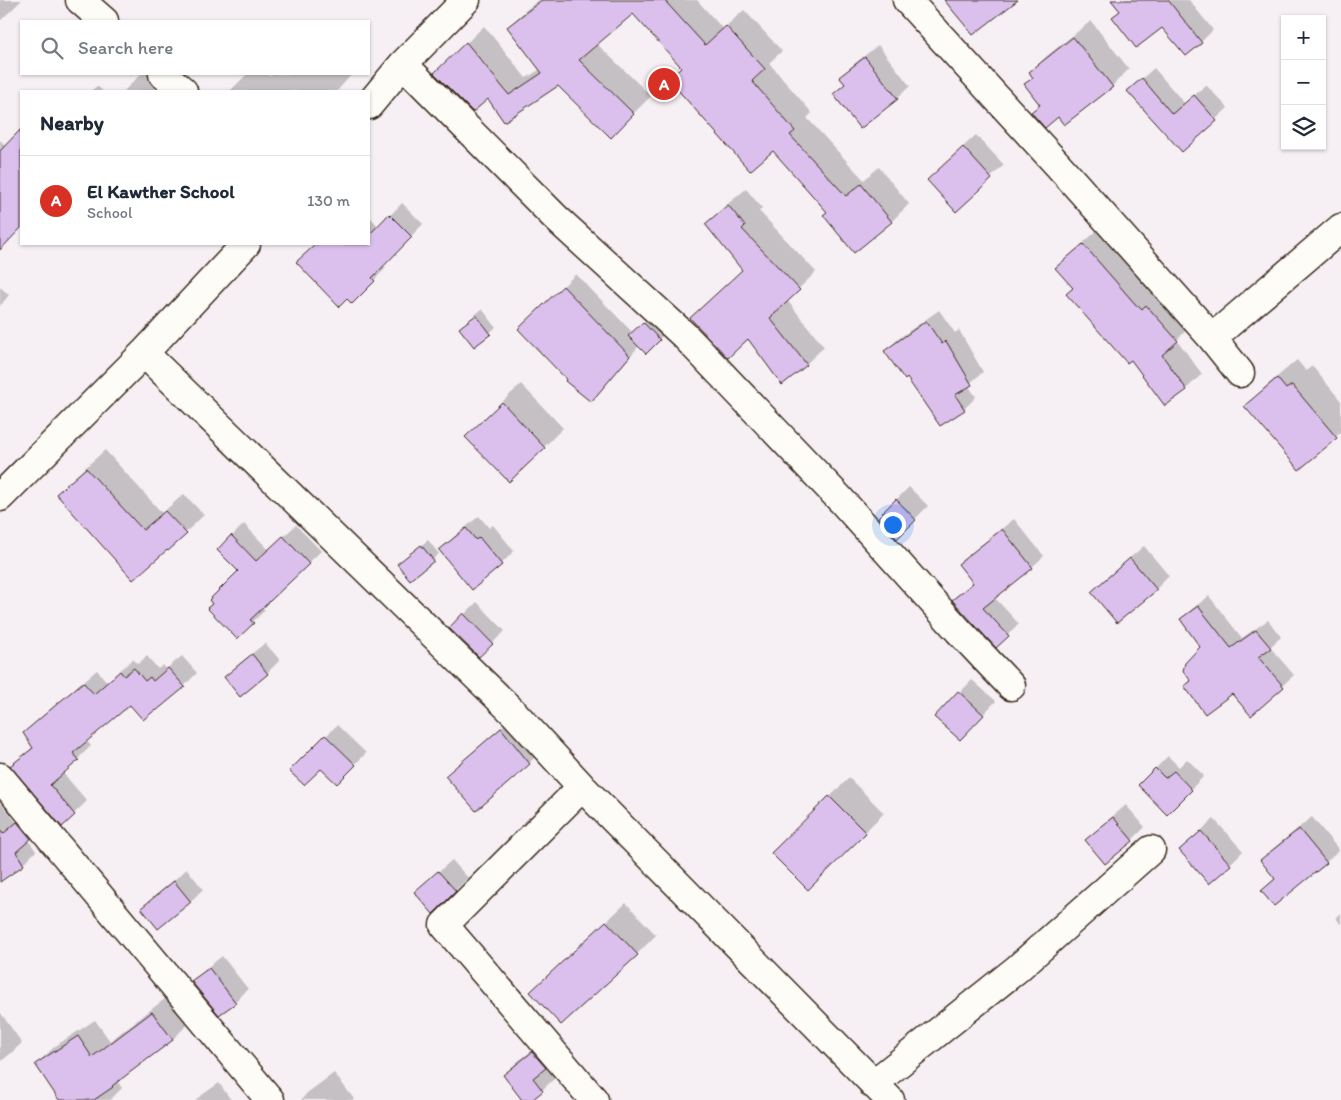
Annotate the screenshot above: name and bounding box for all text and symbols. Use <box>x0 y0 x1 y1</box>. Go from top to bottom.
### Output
map controls <box>1281 15 1326 150</box>
button: + <box>1281 15 1326 60</box>
search box <box>20 20 370 75</box>
icon: search <box>38 34 66 62</box>
text: Search here <box>78 36 173 59</box>
button: − <box>1281 60 1326 105</box>
pin: A <box>648 65 680 103</box>
button: layers <box>1281 105 1326 150</box>
text: Nearby <box>40 110 104 135</box>
text: El Kawther School <box>87 180 235 203</box>
text: A <box>51 191 61 210</box>
text: 130 m <box>307 191 350 210</box>
text: School <box>87 203 133 222</box>
your location <box>880 512 906 538</box>

